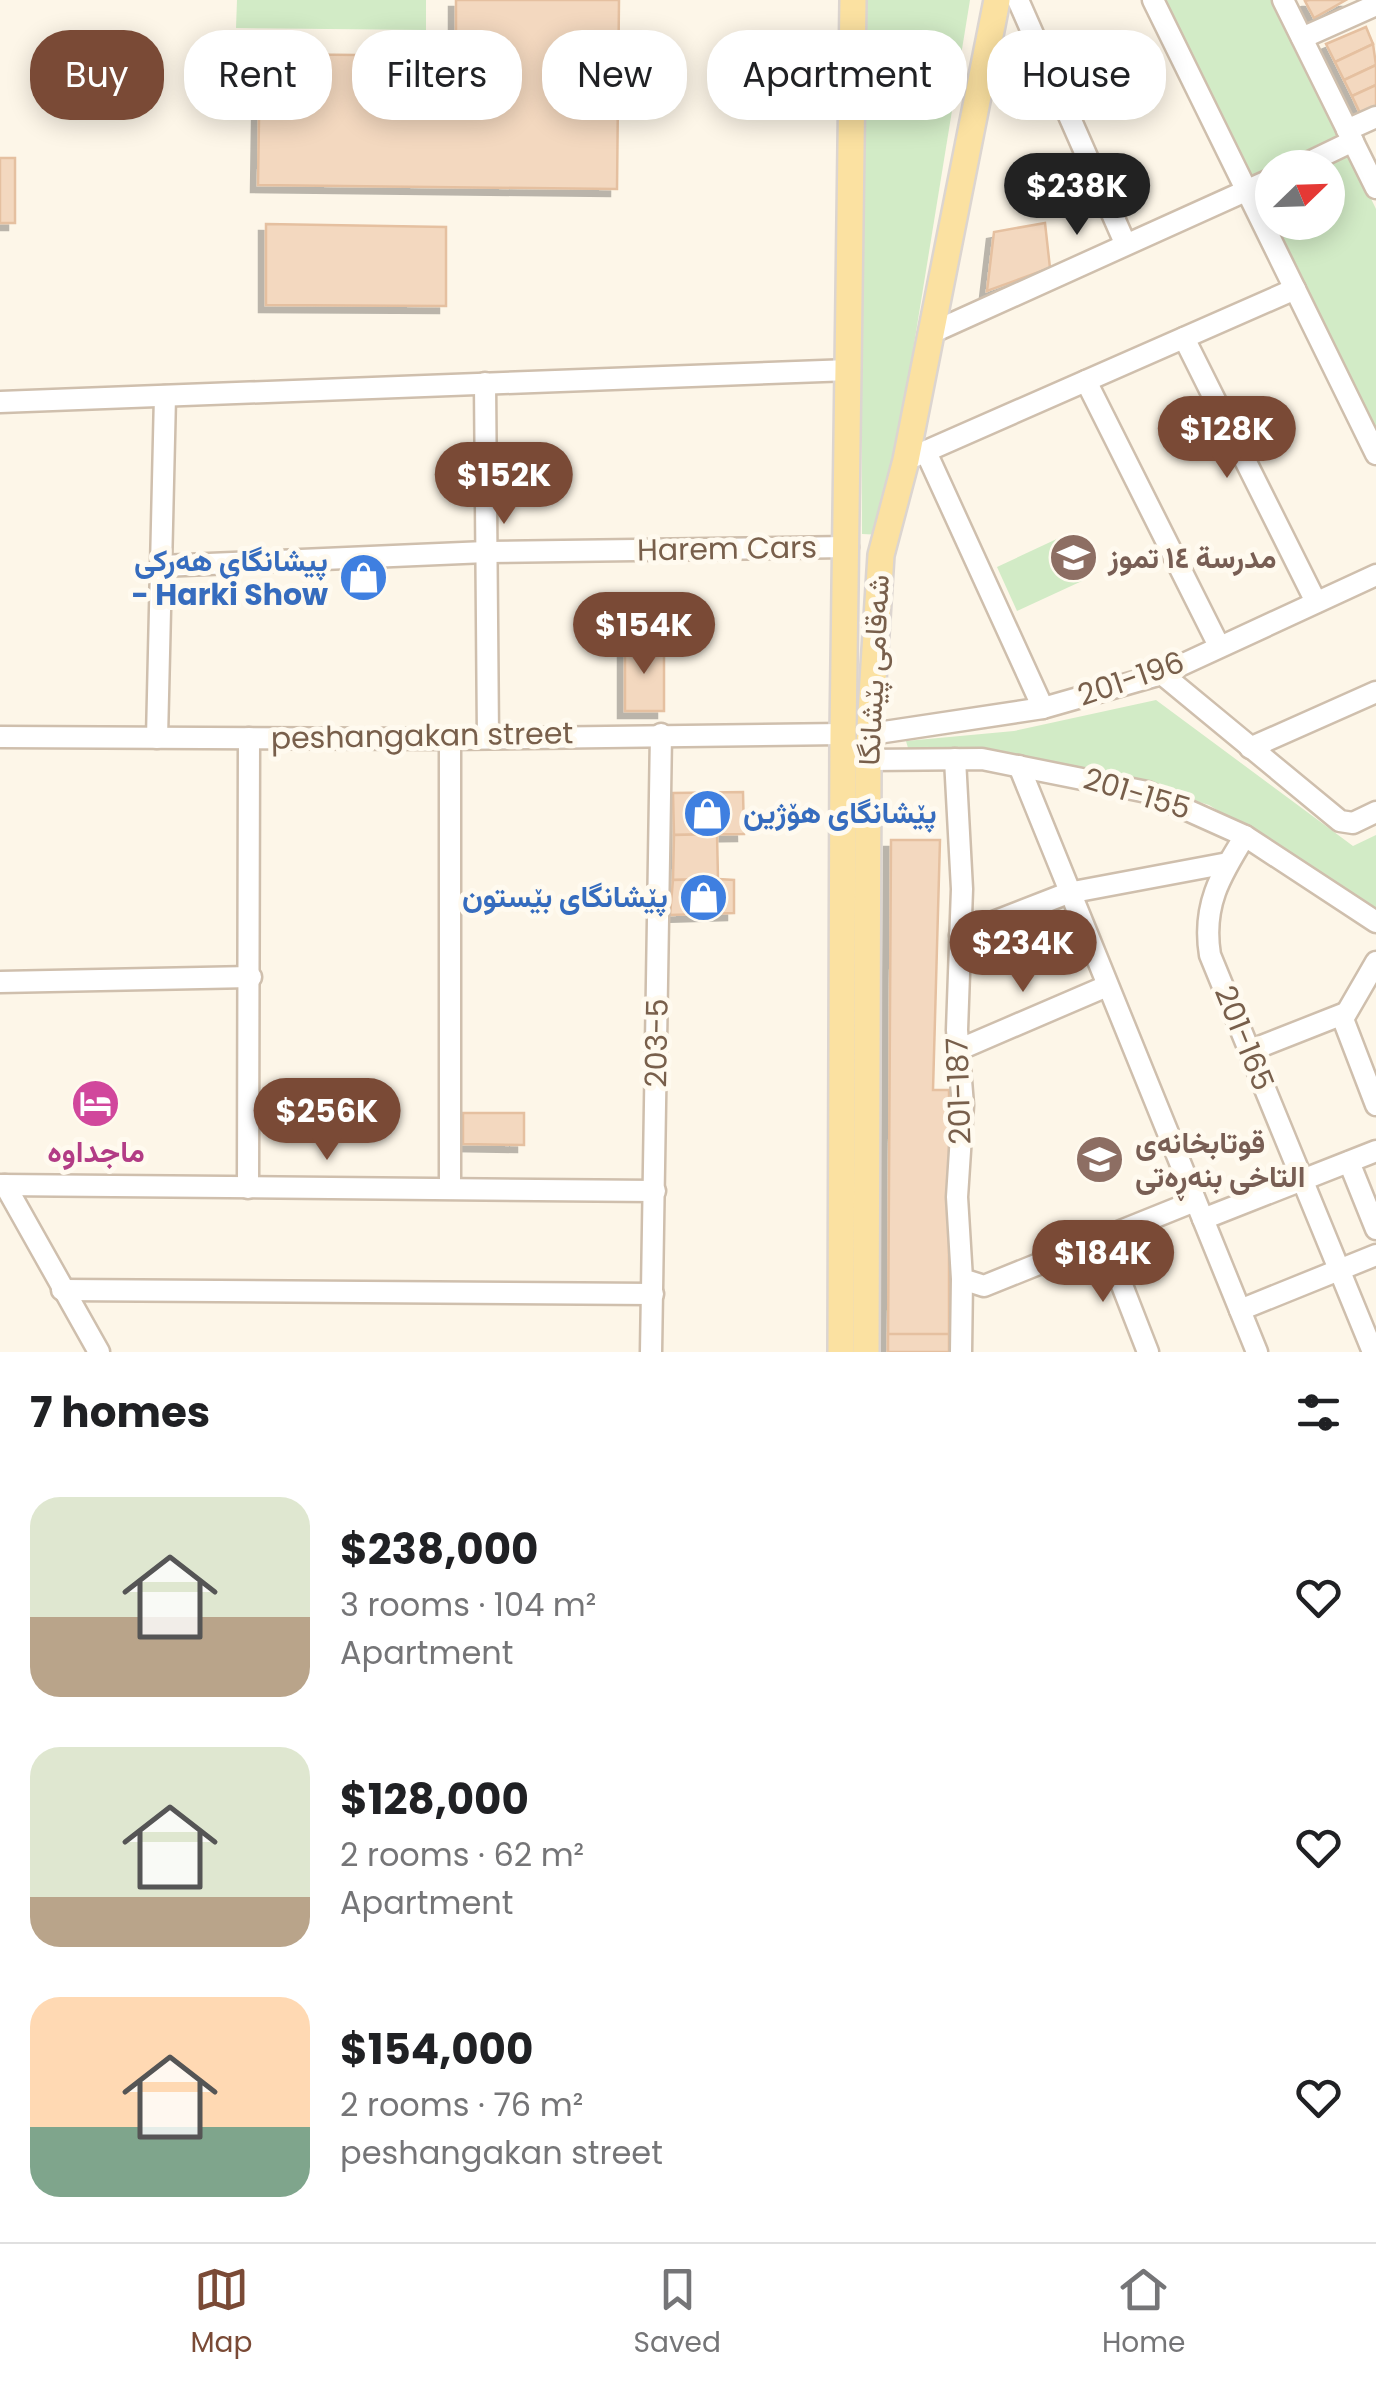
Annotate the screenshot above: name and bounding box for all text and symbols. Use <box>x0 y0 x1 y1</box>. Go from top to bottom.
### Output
chip: Buy <box>30 30 164 120</box>
chip: Rent <box>184 30 332 120</box>
chip: Filters <box>352 30 522 120</box>
chip: New <box>542 30 687 120</box>
chip: Apartment <box>707 30 967 120</box>
chip: House <box>987 30 1166 120</box>
north arrow <box>1255 150 1345 240</box>
map controls <box>1255 150 1345 240</box>
pin: $238K <box>1007 153 1147 238</box>
text: $238K <box>1026 163 1128 208</box>
pin: $128K <box>1157 396 1297 481</box>
text: $128K <box>1180 406 1274 451</box>
pin: $152K <box>434 442 574 527</box>
text: $152K <box>457 452 551 497</box>
street label: Harem Cars <box>637 525 817 572</box>
school or university icon: مدرسة ١٤ تموز <box>1047 532 1099 584</box>
place label: مدرسة ١٤ تموز <box>1107 536 1277 579</box>
place label: پیشانگای هەرکی - Harki Show <box>132 539 328 616</box>
shop icon: پیشانگای هەرکی - Harki Show <box>337 552 389 604</box>
street label: شەقامی پێشانگا <box>847 573 900 766</box>
pin: $154K <box>574 592 714 677</box>
text: $154K <box>595 602 693 647</box>
street label: 201-196 <box>1072 640 1190 717</box>
street label: peshangakan street <box>270 711 574 760</box>
street label: 201-155 <box>1079 757 1196 830</box>
shop icon: پێشانگای هۆژین <box>682 787 734 839</box>
place label: پێشانگای هۆژین <box>743 791 937 834</box>
shop icon: پێشانگای بێستون <box>677 871 729 923</box>
place label: پێشانگای بێستون <box>462 875 668 918</box>
pin: $234K <box>953 910 1093 995</box>
text: $234K <box>972 920 1074 965</box>
street label: 201-165 <box>1204 979 1285 1097</box>
street label: 203-5 <box>634 998 679 1088</box>
street label: 201-187 <box>935 1037 982 1145</box>
hotel icon: ماجداوە <box>70 1077 122 1129</box>
pin: $256K <box>257 1078 397 1163</box>
text: $256K <box>276 1088 378 1133</box>
place label: قوتابخانەی التاخی بنەڕەتی <box>1135 1121 1306 1201</box>
place label: ماجداوە <box>47 1130 145 1173</box>
school or university icon: قوتابخانەی التاخی بنەڕەتی <box>1074 1134 1126 1186</box>
pin: $184K <box>1033 1220 1173 1305</box>
text: $184K <box>1054 1230 1152 1275</box>
text: 7 homes <box>30 1383 210 1442</box>
icon: filters <box>1291 1385 1346 1440</box>
text: $238,000 <box>340 1520 538 1579</box>
icon: home <box>110 1537 230 1657</box>
icon: heart <box>1291 1570 1346 1625</box>
text: 3 rooms · 104 m² <box>340 1582 596 1627</box>
text: Apartment <box>340 1630 513 1675</box>
text: $128,000 <box>340 1770 529 1829</box>
icon: home <box>110 1787 230 1907</box>
icon: heart <box>1291 1820 1346 1875</box>
text: 2 rooms · 62 m² <box>340 1832 584 1877</box>
text: Apartment <box>340 1880 513 1925</box>
text: $154,000 <box>340 2020 533 2079</box>
icon: home <box>110 2037 230 2157</box>
icon: heart <box>1291 2070 1346 2125</box>
text: 2 rooms · 76 m² <box>340 2082 583 2127</box>
text: peshangakan street <box>340 2130 663 2175</box>
tab: Map <box>191 2262 252 2364</box>
tab: Saved <box>634 2262 721 2364</box>
tab: Home <box>1102 2262 1185 2364</box>

